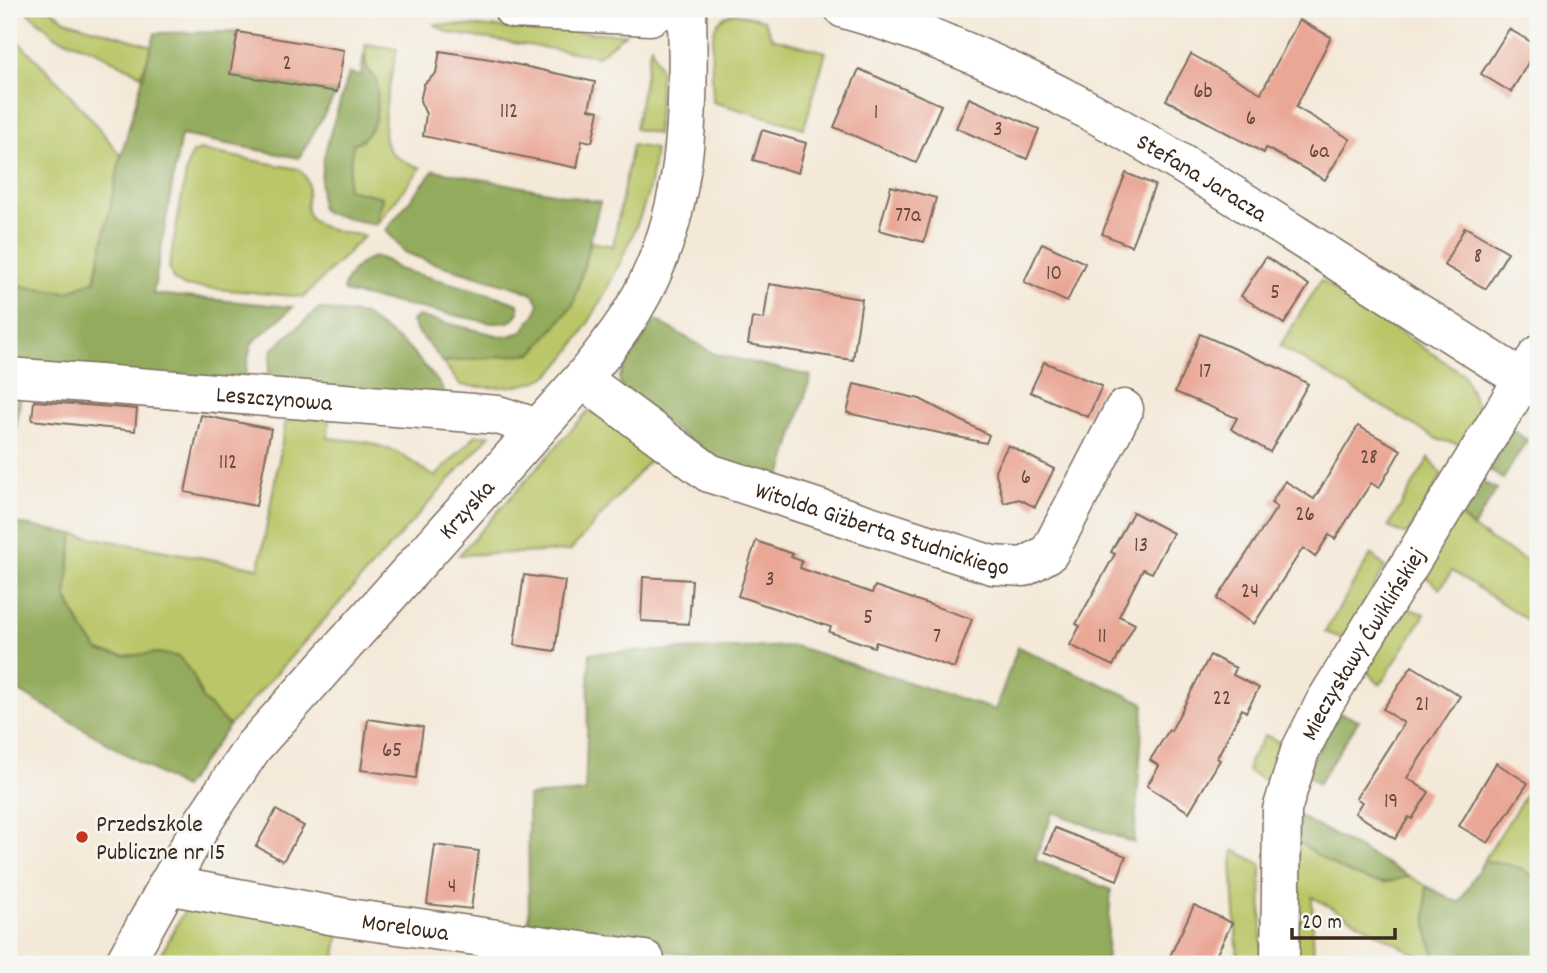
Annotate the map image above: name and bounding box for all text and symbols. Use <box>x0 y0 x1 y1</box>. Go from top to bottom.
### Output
house number: 2 <box>282 50 292 80</box>
house number: 6b <box>1193 78 1213 108</box>
house number: 112 <box>500 98 518 128</box>
house number: 1 <box>874 99 878 129</box>
house number: 6 <box>1246 105 1256 135</box>
house number: 3 <box>993 116 1003 146</box>
street label: Stefana Jaracza <box>1129 126 1273 233</box>
house number: 6a <box>1309 138 1330 168</box>
house number: 77a <box>895 202 922 232</box>
house number: 8 <box>1474 243 1482 273</box>
house number: 10 <box>1046 260 1062 290</box>
house number: 5 <box>1270 279 1280 309</box>
house number: 17 <box>1199 358 1211 388</box>
street label: Leszczynowa <box>214 379 334 422</box>
house number: 28 <box>1360 444 1378 474</box>
house number: 112 <box>219 449 237 479</box>
house number: 6 <box>1021 464 1031 494</box>
street label: Krzyska <box>432 473 505 548</box>
street label: Witolda Giżberta Studnickiego <box>750 475 1010 586</box>
house number: 26 <box>1295 501 1315 531</box>
house number: 13 <box>1134 532 1148 562</box>
street label: Mieczysławy Ćwiklińskiej <box>1294 542 1436 747</box>
house number: 3 <box>765 566 775 596</box>
house number: 24 <box>1241 578 1259 608</box>
house number: 5 <box>863 604 873 634</box>
house number: 7 <box>933 623 941 653</box>
house number: 11 <box>1097 623 1107 653</box>
house number: 22 <box>1213 685 1231 715</box>
house number: 21 <box>1415 691 1429 721</box>
house number: 65 <box>382 737 402 767</box>
house number: 19 <box>1384 788 1398 818</box>
place label: Przedszkole Publiczne nr 15 <box>96 809 226 871</box>
marker: Przedszkole Publiczne nr 15 <box>74 829 90 845</box>
house number: 4 <box>448 873 456 903</box>
scale bar <box>1292 896 1395 940</box>
street label: Morelowa <box>359 906 451 952</box>
text: 20 m <box>1302 909 1342 939</box>

